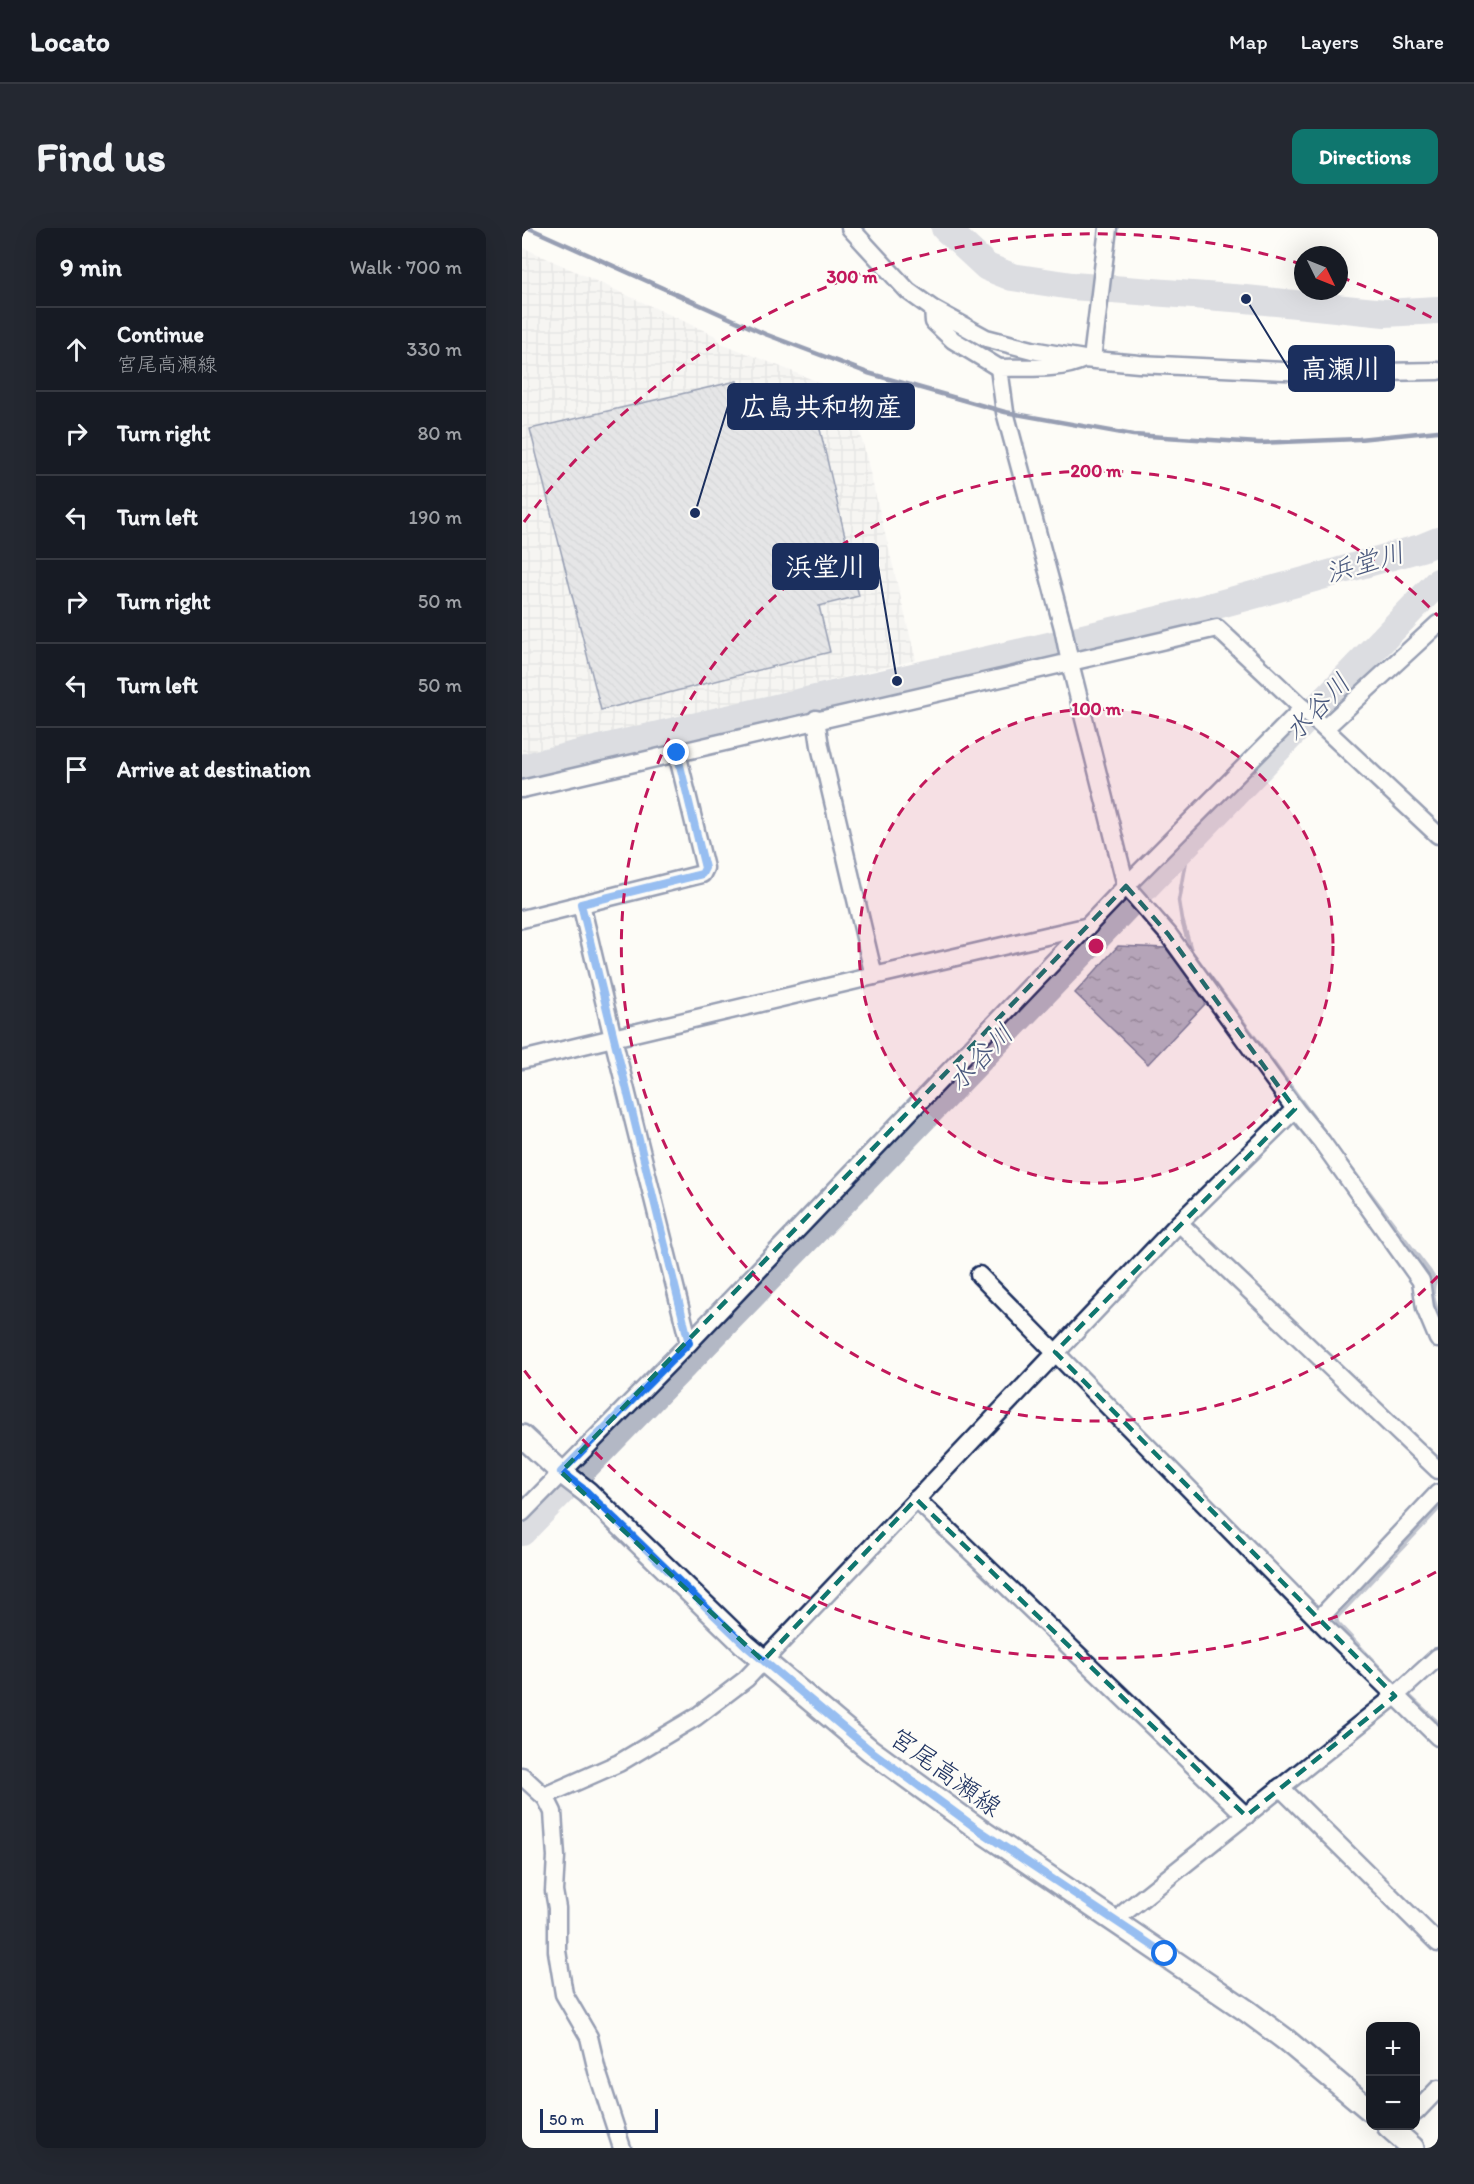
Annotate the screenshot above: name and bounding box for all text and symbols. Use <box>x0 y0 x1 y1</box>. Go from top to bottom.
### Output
text: Locato <box>30 24 110 58</box>
text: Map <box>1229 29 1268 54</box>
text: Layers <box>1301 29 1359 54</box>
text: Share <box>1392 29 1444 54</box>
button: Directions <box>1292 129 1438 184</box>
text: Find us <box>36 131 166 182</box>
north arrow <box>1294 246 1348 300</box>
text: 9 min <box>60 251 122 283</box>
text: Walk · 700 m <box>350 255 462 279</box>
text: 300 m <box>826 266 878 288</box>
text: Continue <box>117 321 204 348</box>
icon: ahead <box>60 333 93 366</box>
text: 330 m <box>407 337 462 361</box>
callout: 高瀬川 <box>1289 346 1394 391</box>
text: 宮尾高瀬線 <box>117 352 217 376</box>
text: 高瀬川 <box>1301 352 1382 385</box>
callout: 広島共和物産 <box>728 384 914 429</box>
text: 広島共和物産 <box>740 390 902 423</box>
icon: right <box>60 417 93 450</box>
text: Turn right <box>117 420 211 447</box>
text: 80 m <box>417 421 462 445</box>
text: 200 m <box>1071 460 1122 482</box>
icon: left <box>60 501 93 534</box>
text: Turn left <box>117 504 198 531</box>
text: 190 m <box>409 505 462 529</box>
water label: 浜堂川 <box>1322 535 1408 589</box>
callout: 浜堂川 <box>773 544 878 589</box>
text: 浜堂川 <box>786 550 867 583</box>
icon: right <box>60 585 93 618</box>
text: Turn right <box>117 588 211 615</box>
text: 50 m <box>418 589 462 613</box>
water label: 水谷川 <box>1277 666 1357 748</box>
icon: left <box>60 669 93 702</box>
text: Turn left <box>117 672 198 699</box>
text: 50 m <box>418 673 462 697</box>
text: 100 m <box>1071 698 1122 720</box>
route end <box>663 739 689 765</box>
icon: arrive <box>60 753 93 786</box>
text: Arrive at destination <box>117 756 311 783</box>
centre of rings <box>1086 936 1106 956</box>
water label: 水谷川 <box>940 1016 1020 1098</box>
street label: 宮尾高瀬線 <box>884 1721 1008 1823</box>
route start <box>1151 1940 1177 1966</box>
map controls <box>1366 2022 1420 2130</box>
button: + <box>1366 2022 1420 2076</box>
button: − <box>1366 2076 1420 2130</box>
scale bar <box>540 2106 658 2134</box>
text: 50 m <box>549 2110 584 2129</box>

